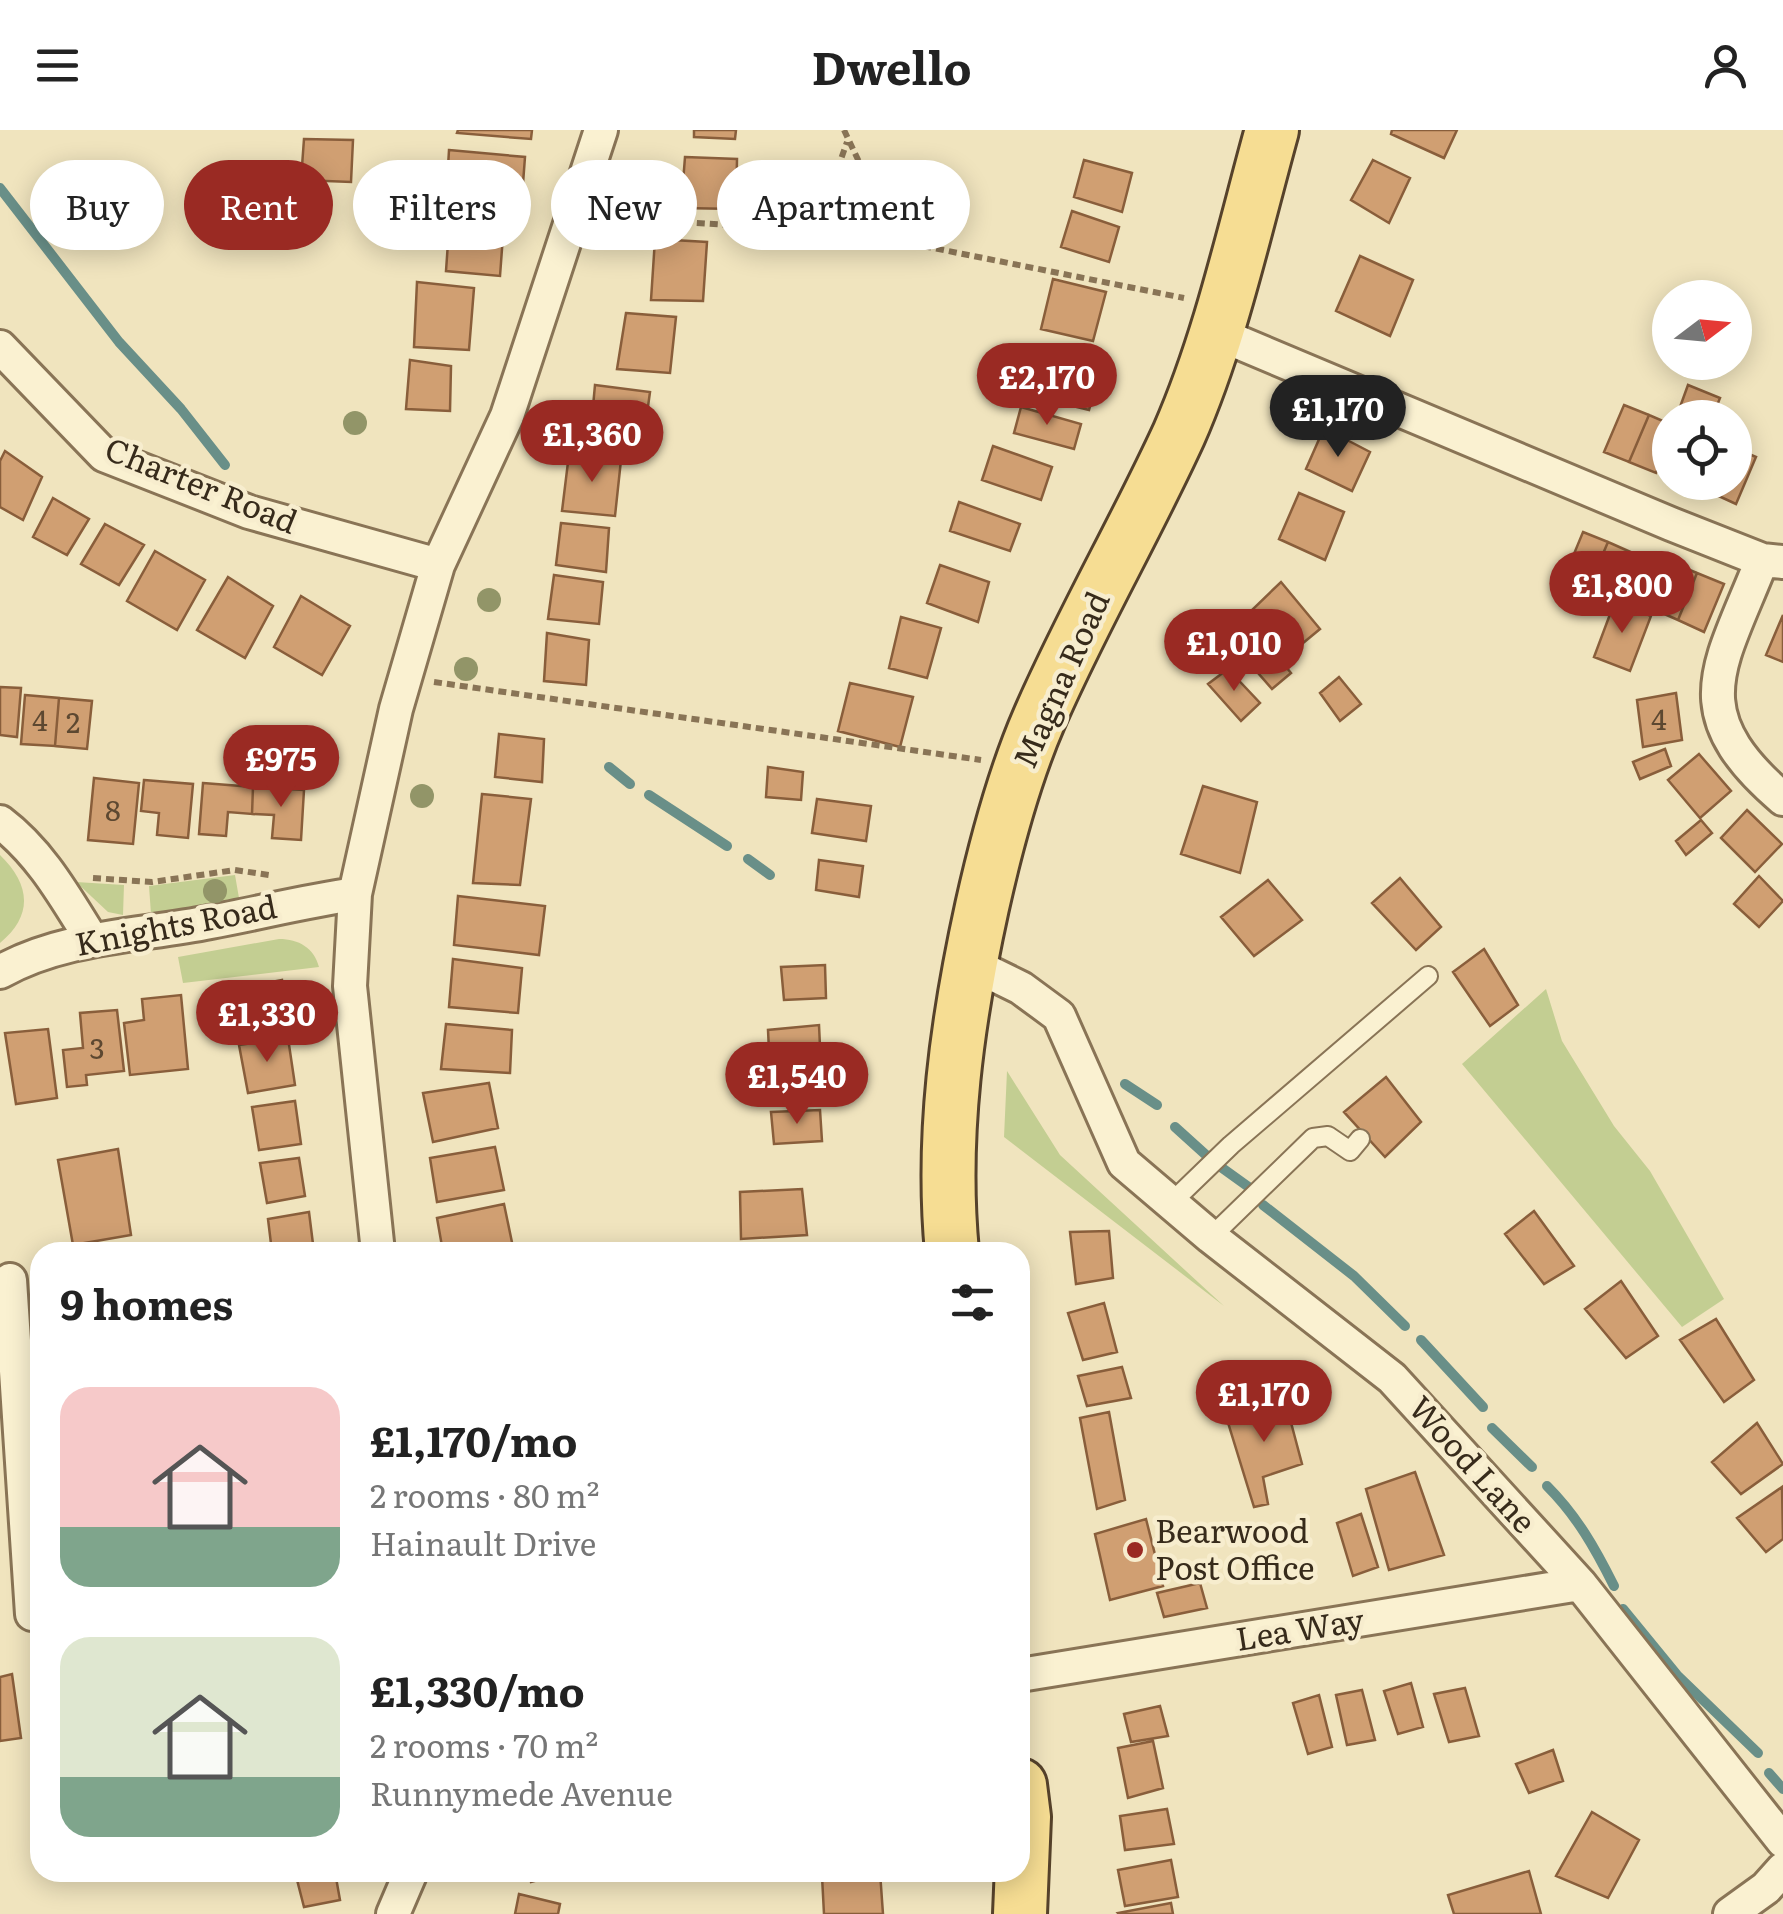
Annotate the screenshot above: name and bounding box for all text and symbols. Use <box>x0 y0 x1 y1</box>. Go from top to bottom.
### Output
text: Dwello <box>811 32 972 99</box>
icon: menu <box>30 38 85 93</box>
icon: person <box>1698 38 1753 93</box>
chip: Buy <box>30 160 164 250</box>
chip: Rent <box>184 160 333 250</box>
chip: Filters <box>353 160 531 250</box>
chip: New <box>551 160 697 250</box>
chip: Apartment <box>717 160 970 250</box>
north arrow <box>1652 280 1752 380</box>
map controls <box>1652 280 1752 500</box>
pin: £2,170 <box>966 343 1128 428</box>
text: £2,170 <box>999 351 1095 399</box>
pin: £1,170 <box>1257 375 1419 460</box>
text: £1,170 <box>1292 383 1384 431</box>
pin: £1,360 <box>511 400 673 485</box>
button: locate <box>1652 400 1752 500</box>
text: £1,360 <box>542 408 642 456</box>
street label: Charter Road <box>99 423 305 544</box>
pin: £1,800 <box>1541 551 1703 636</box>
text: £1,800 <box>1571 559 1673 607</box>
street label: Magna Road <box>999 583 1120 775</box>
pin: £1,010 <box>1153 609 1315 694</box>
text: £1,010 <box>1186 617 1282 665</box>
house number: 4 <box>1651 697 1667 739</box>
house number: 4 <box>32 698 48 740</box>
house number: 2 <box>66 700 80 742</box>
pin: £975 <box>222 725 340 810</box>
text: £975 <box>245 733 317 781</box>
house number: 8 <box>105 788 121 830</box>
street label: Knights Road <box>70 880 280 966</box>
pin: £1,330 <box>186 980 348 1065</box>
text: £1,330 <box>218 988 316 1036</box>
house number: 3 <box>89 1026 105 1068</box>
pin: £1,540 <box>716 1042 878 1127</box>
text: £1,540 <box>747 1050 847 1098</box>
text: 9 homes <box>60 1271 233 1333</box>
icon: filters <box>945 1275 1000 1330</box>
pin: £1,170 <box>1183 1360 1345 1445</box>
text: £1,170 <box>1218 1368 1310 1416</box>
street label: Wood Lane <box>1399 1384 1549 1542</box>
text: £1,170/mo <box>370 1408 578 1470</box>
icon: home <box>140 1427 260 1547</box>
text: 2 rooms · 80 m² <box>370 1470 600 1518</box>
place label: Bearwood Post Office <box>1155 1505 1315 1590</box>
text: Hainault Drive <box>370 1518 596 1566</box>
marker: Bearwood Post Office <box>1124 1539 1146 1561</box>
street label: Lea Way <box>1232 1593 1368 1661</box>
text: £1,330/mo <box>370 1658 585 1720</box>
icon: home <box>140 1677 260 1797</box>
text: 2 rooms · 70 m² <box>370 1720 598 1768</box>
text: Runnymede Avenue <box>370 1768 673 1816</box>

